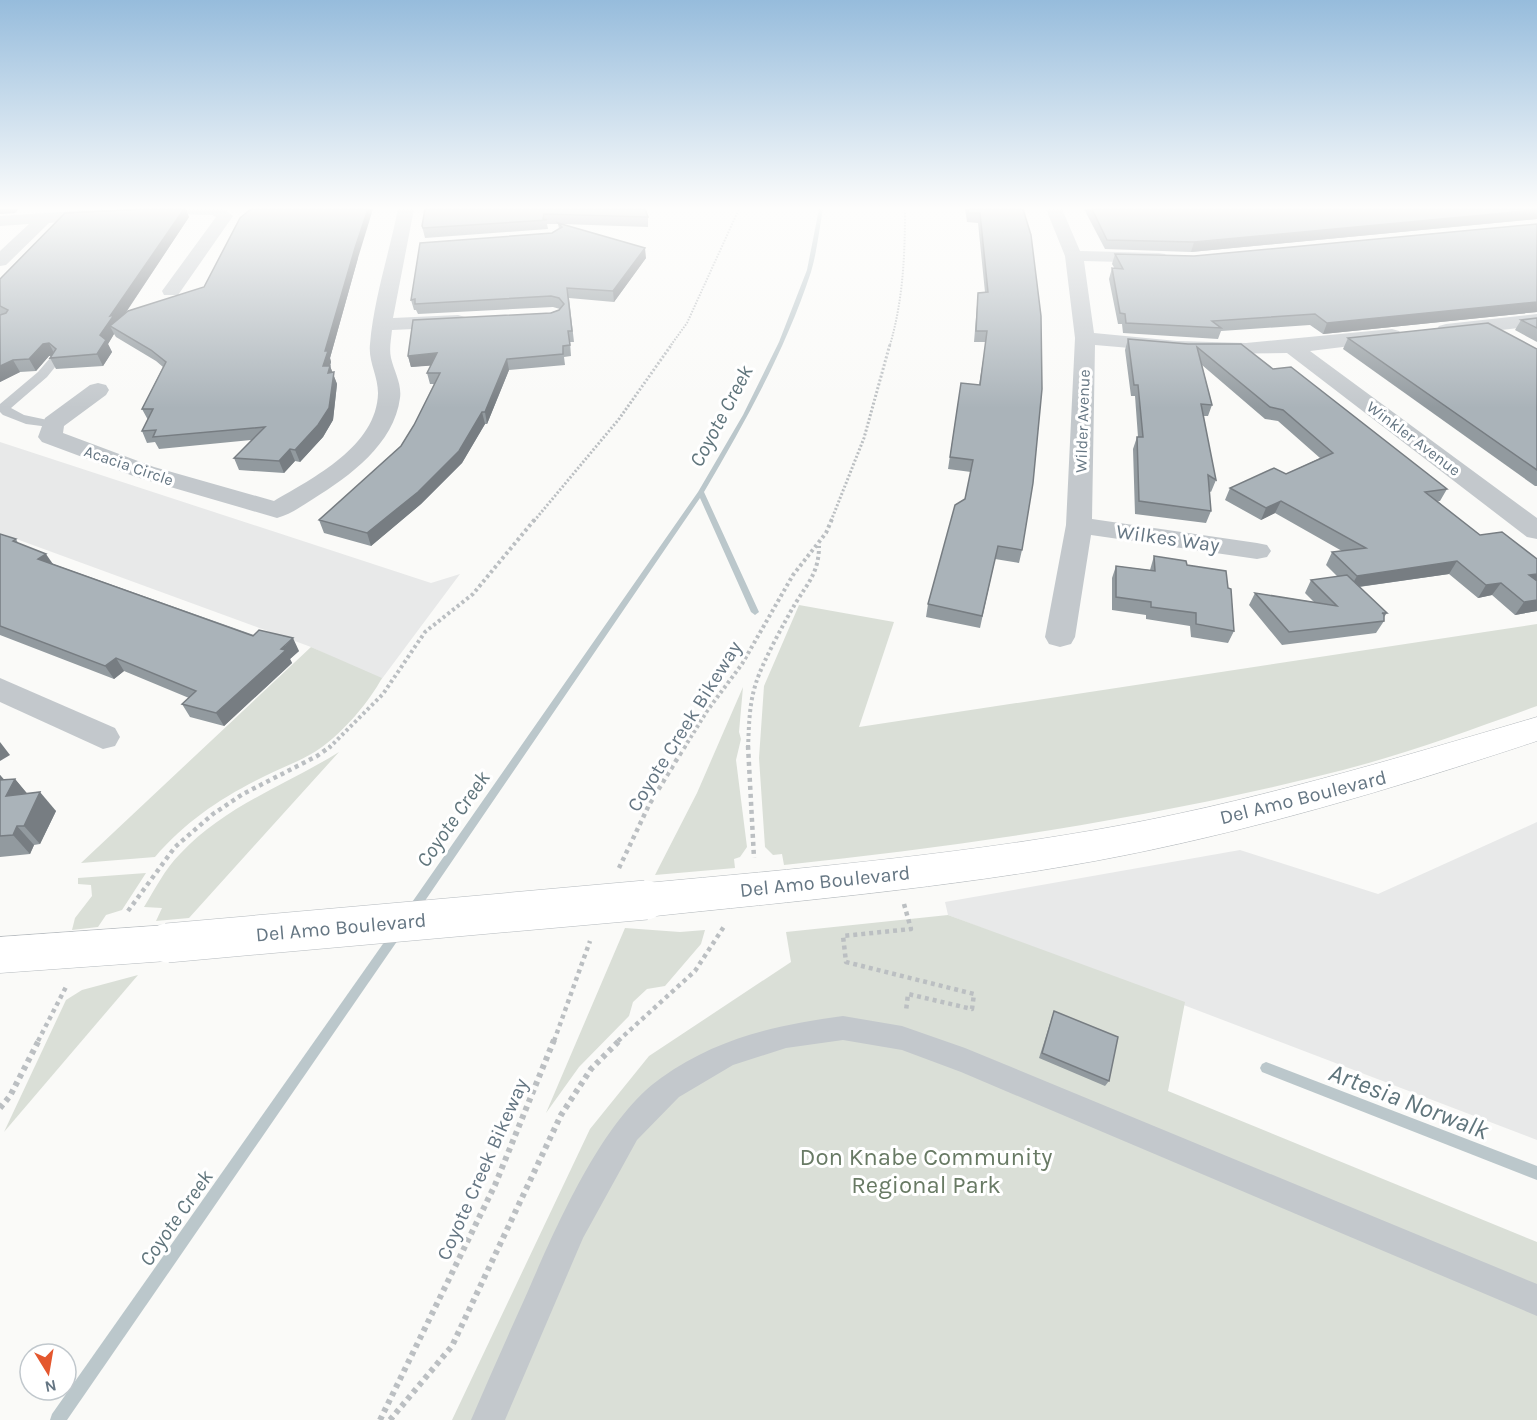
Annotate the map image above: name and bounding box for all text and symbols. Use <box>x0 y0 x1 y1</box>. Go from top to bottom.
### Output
water label: Coyote Creek <box>684 361 758 471</box>
street label: Wilder Avenue <box>1071 369 1094 473</box>
street label: Winkler Avenue <box>1363 397 1464 480</box>
street label: Acacia Circle <box>82 441 176 490</box>
street label: Wilkes Way <box>1115 520 1221 557</box>
street label: Coyote Creek Bikeway <box>623 637 746 816</box>
water label: Coyote Creek <box>411 766 495 872</box>
street label: Del Amo Boulevard <box>1217 766 1389 829</box>
street label: Del Amo Boulevard <box>739 861 911 902</box>
street label: Del Amo Boulevard <box>255 909 427 946</box>
water label: Artesia Norwalk <box>1325 1057 1494 1146</box>
street label: Coyote Creek Bikeway <box>432 1075 533 1264</box>
park label: Don Knabe Community Regional Park <box>800 1143 1052 1199</box>
water label: Coyote Creek <box>134 1165 218 1271</box>
north arrow <box>18 1342 78 1402</box>
text: N <box>43 1376 58 1397</box>

